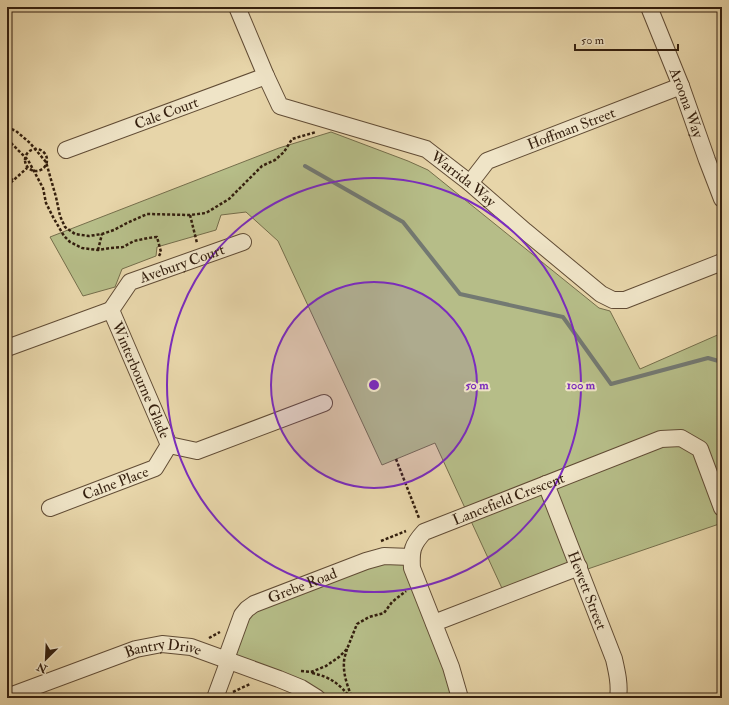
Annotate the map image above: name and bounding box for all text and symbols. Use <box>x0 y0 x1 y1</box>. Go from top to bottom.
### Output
scale bar <box>575 26 678 52</box>
text: 50 m <box>581 33 605 48</box>
street label: Aroona Way <box>665 64 708 141</box>
street label: Cale Court <box>132 92 201 133</box>
street label: Hoffman Street <box>524 103 618 154</box>
street label: Warrida Way <box>426 146 500 211</box>
street label: Avebury Court <box>136 240 227 288</box>
street label: Winterbourne Glade <box>107 318 175 441</box>
centre of rings <box>367 378 381 392</box>
text: 50 m <box>465 378 489 393</box>
text: 100 m <box>567 378 596 393</box>
street label: Calne Place <box>80 462 151 504</box>
street label: Lancefield Crescent <box>450 468 567 529</box>
street label: Hewett Street <box>563 548 611 632</box>
street label: Grebe Road <box>265 563 340 607</box>
street label: Bantry Drive <box>122 634 204 662</box>
north arrow <box>26 639 66 679</box>
text: N <box>34 659 50 676</box>

